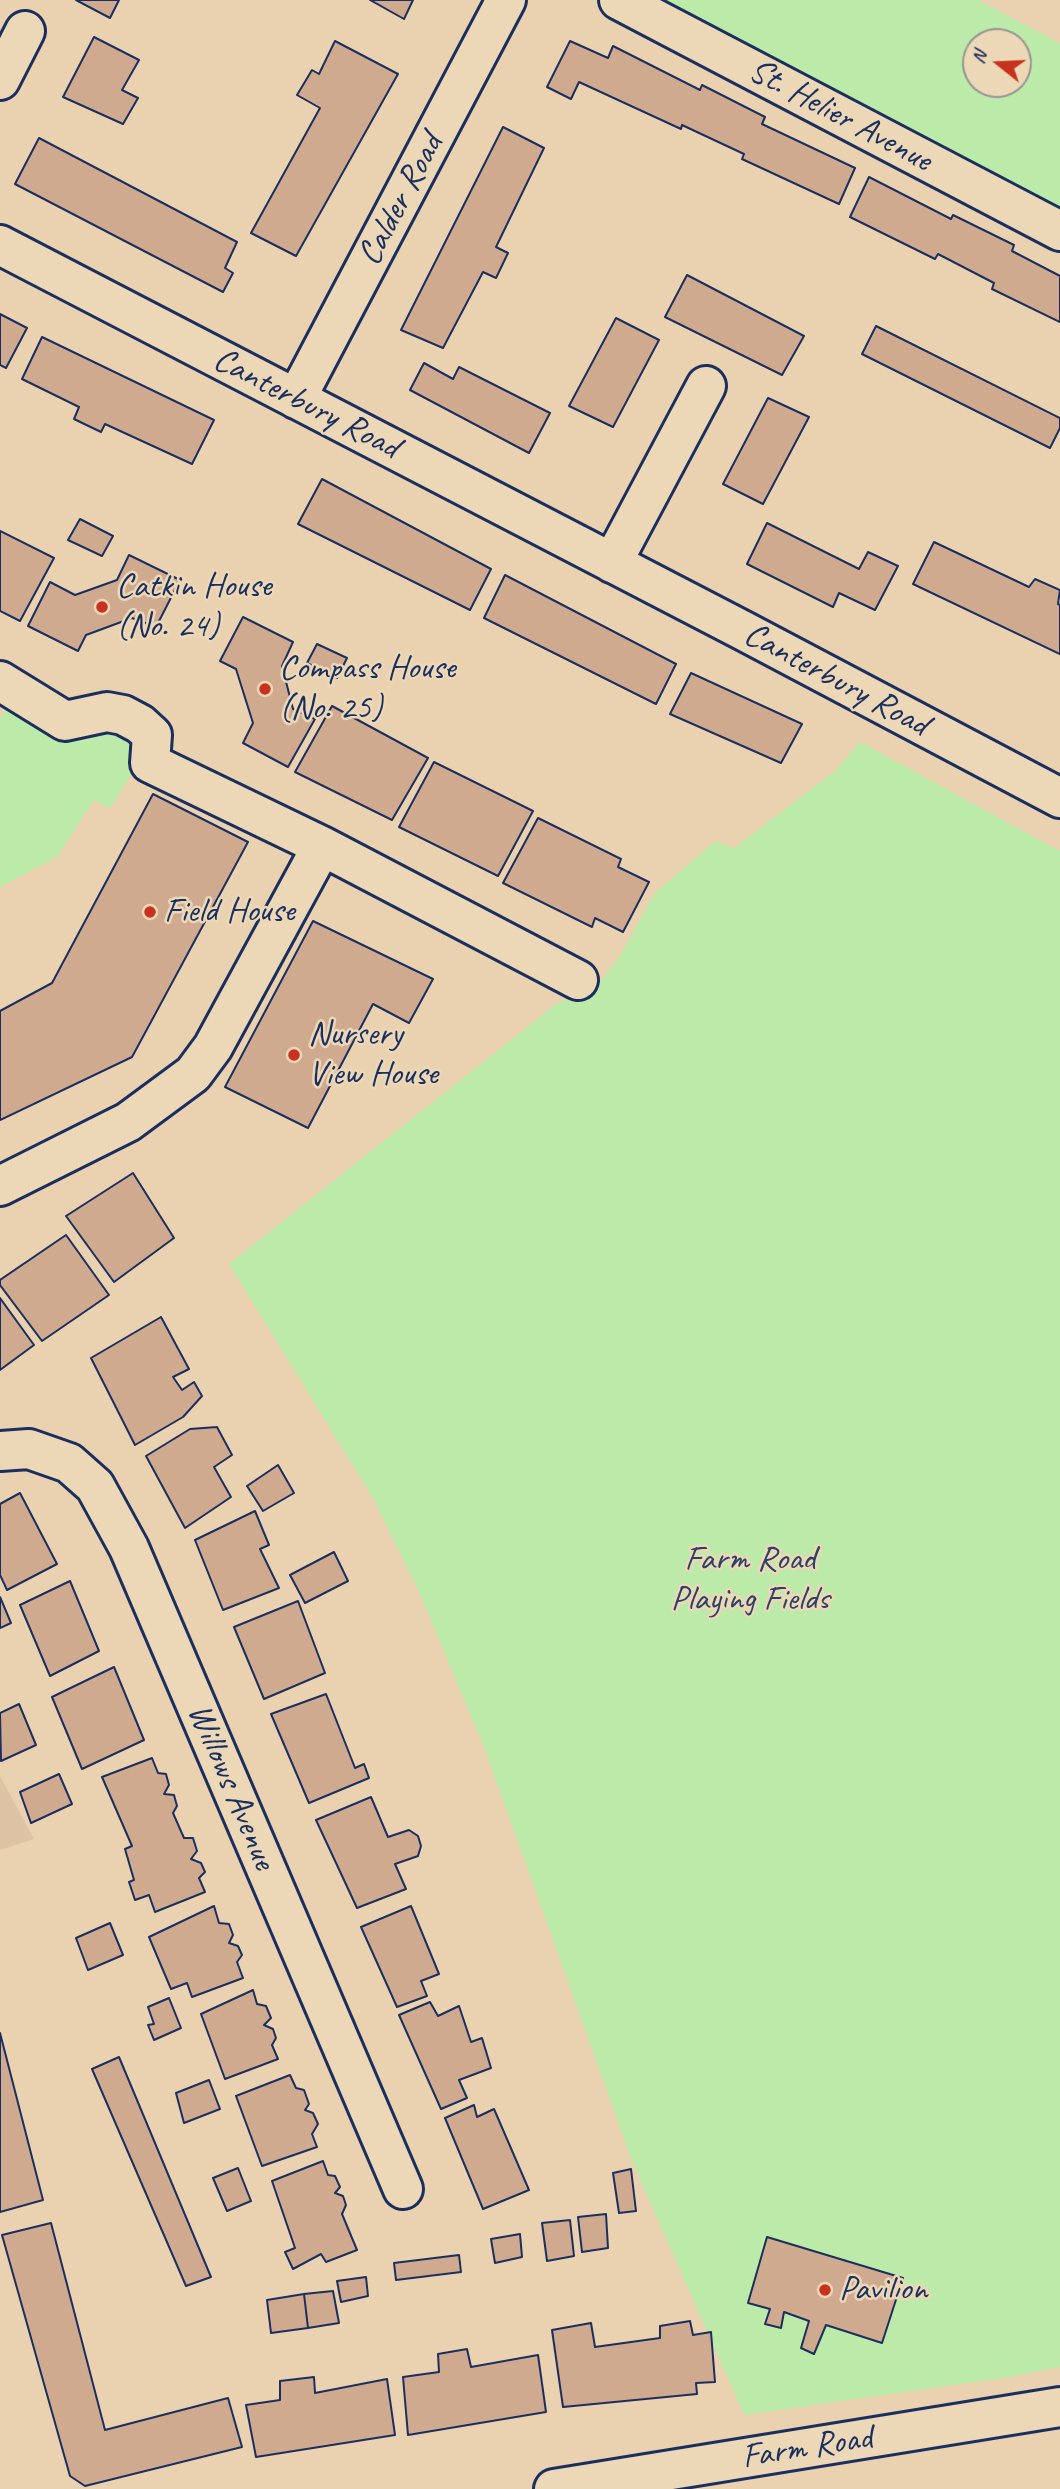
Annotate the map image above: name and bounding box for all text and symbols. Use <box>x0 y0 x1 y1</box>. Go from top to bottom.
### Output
north arrow <box>962 28 1032 98</box>
text: N <box>966 48 992 66</box>
street label: St. Helier Avenue <box>741 50 939 182</box>
street label: Calder Road <box>349 127 453 273</box>
street label: Canterbury Road <box>206 339 406 469</box>
place label: Catkin House (No. 24) <box>116 566 271 648</box>
marker: Catkin House (No. 24) <box>94 599 110 615</box>
street label: Canterbury Road <box>737 614 935 746</box>
place label: Compass House (No. 25) <box>279 648 455 730</box>
marker: Compass House (No. 25) <box>257 681 273 697</box>
place label: Field House <box>164 891 295 933</box>
marker: Field House <box>142 904 158 920</box>
place label: Nursery View House <box>308 1014 438 1096</box>
marker: Nursery View House <box>286 1047 302 1063</box>
park label: Farm Road Playing Fields <box>671 1539 829 1621</box>
street label: Willows Avenue <box>177 1698 285 1876</box>
place label: Pavilion <box>839 2269 927 2311</box>
marker: Pavilion <box>817 2282 833 2298</box>
street label: Farm Road <box>739 2417 875 2479</box>

